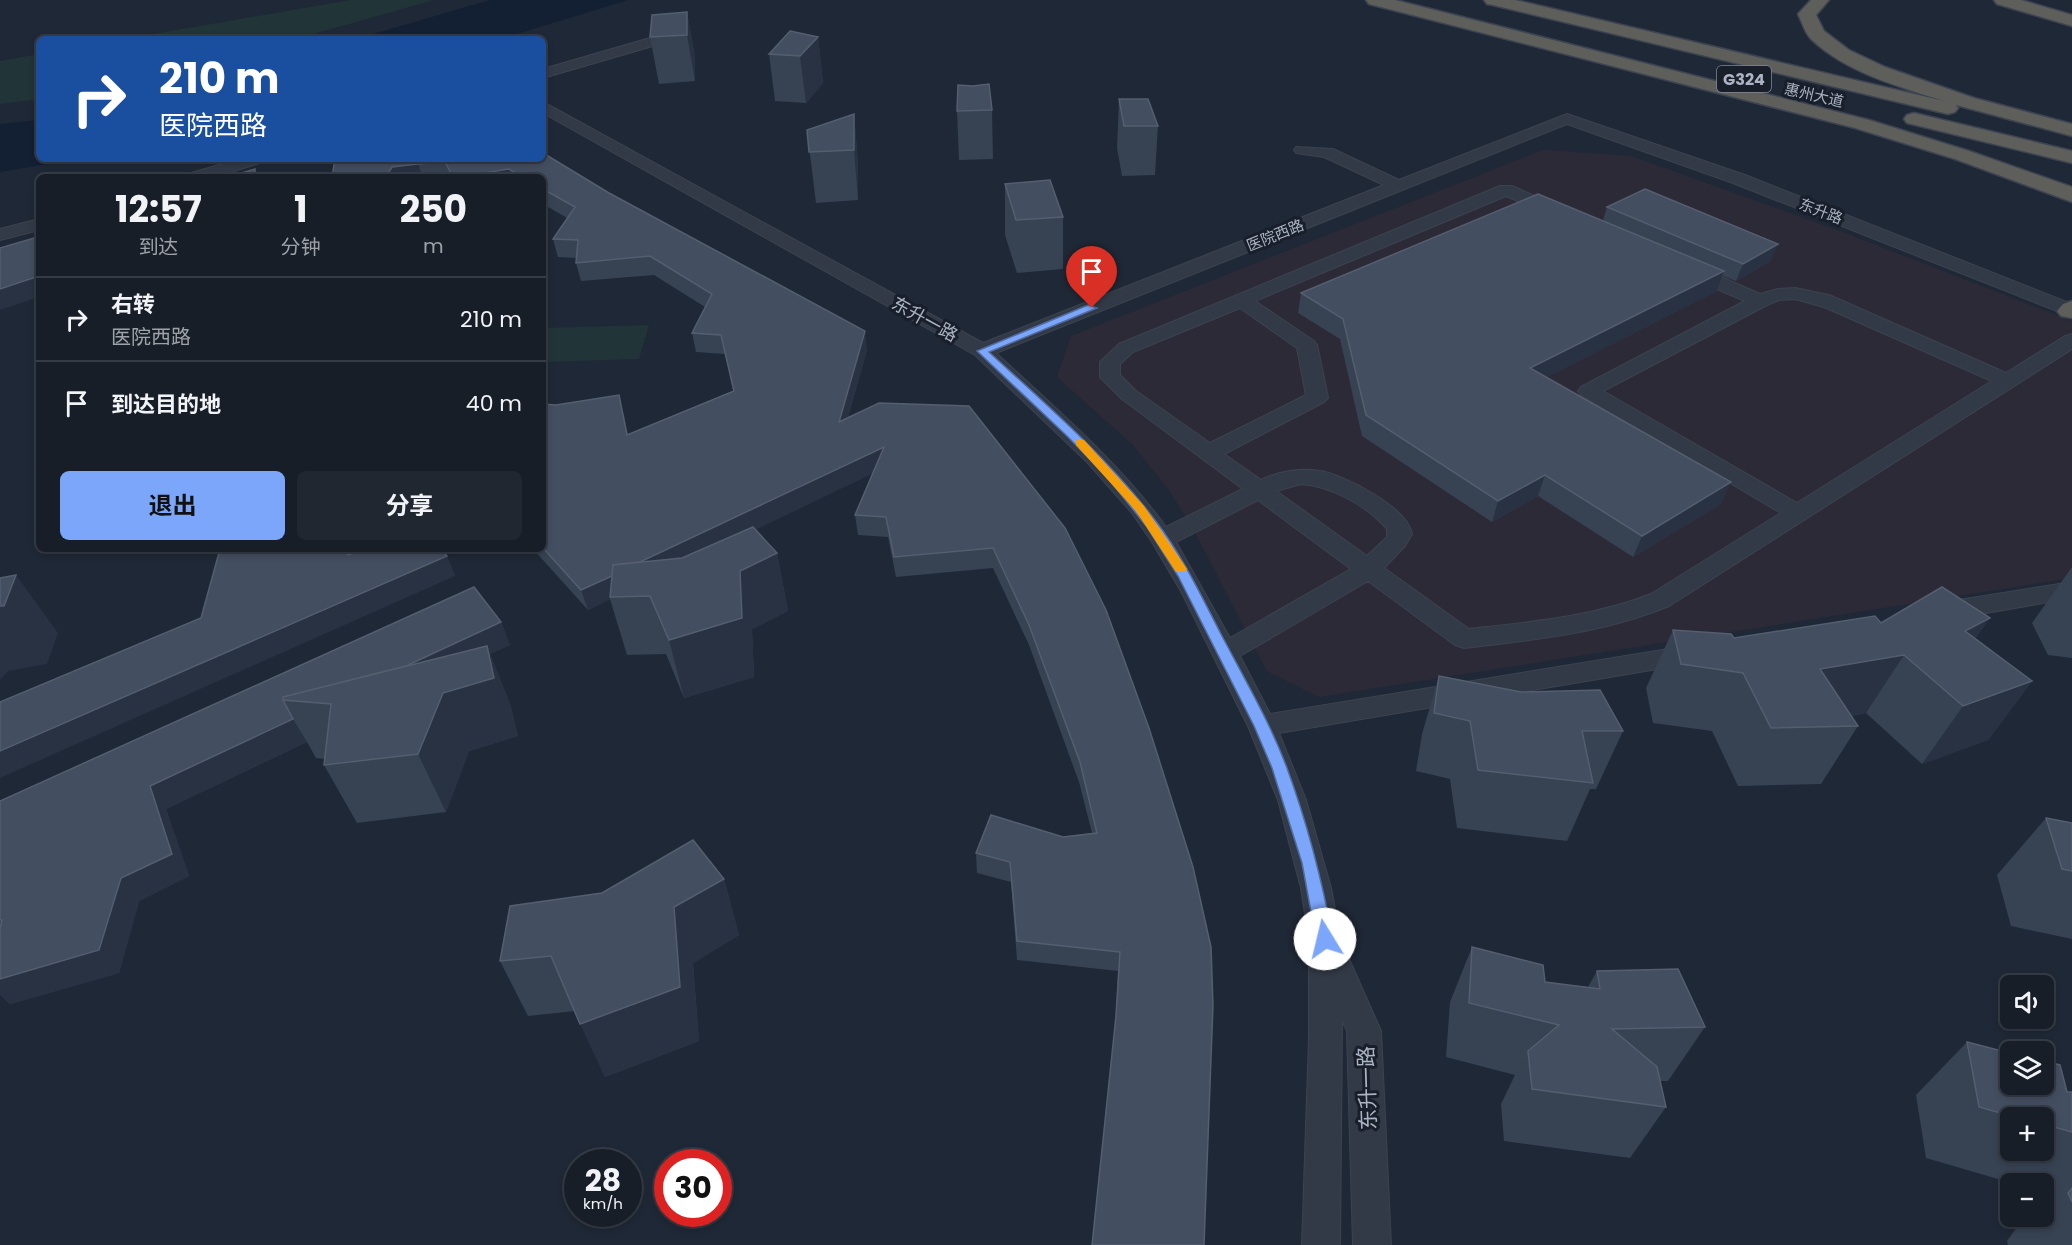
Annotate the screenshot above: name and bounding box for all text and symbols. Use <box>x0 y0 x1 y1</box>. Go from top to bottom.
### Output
text: 210 m <box>159 49 280 108</box>
icon: right <box>60 60 138 138</box>
road number: G324 <box>1717 66 1771 92</box>
street label: 惠州大道 <box>1782 78 1846 112</box>
text: 医院西路 <box>159 107 267 144</box>
text: 12:57 <box>115 184 202 235</box>
text: 1 <box>294 184 308 235</box>
text: 250 <box>400 184 467 235</box>
street label: 东升路 <box>1796 193 1846 229</box>
street label: 医院西路 <box>1243 214 1307 256</box>
text: m <box>423 232 444 260</box>
text: 到达 <box>138 233 178 261</box>
text: 分钟 <box>281 233 321 261</box>
pin <box>1066 246 1117 308</box>
icon: arrive <box>1075 255 1108 288</box>
text: 右转 <box>111 289 155 320</box>
street label: 东升一路 <box>887 291 963 347</box>
icon: right <box>60 303 93 336</box>
text: 210 m <box>460 304 522 335</box>
text: 医院西路 <box>111 323 191 351</box>
icon: arrive <box>60 387 93 420</box>
text: 40 m <box>466 388 522 419</box>
text: 到达目的地 <box>111 389 221 420</box>
button: 退出 <box>60 471 285 540</box>
button: 分享 <box>297 471 522 540</box>
position arrow <box>1293 907 1357 971</box>
map controls <box>2000 975 2054 1227</box>
button: sound <box>2000 975 2054 1029</box>
button: layers <box>2000 1041 2054 1095</box>
street label: 东升一路 <box>1351 1046 1383 1130</box>
button: + <box>2000 1107 2054 1161</box>
speed limit sign: 30 <box>654 1149 732 1227</box>
text: 28 <box>585 1159 621 1202</box>
button: − <box>2000 1173 2054 1227</box>
text: km/h <box>583 1193 623 1214</box>

